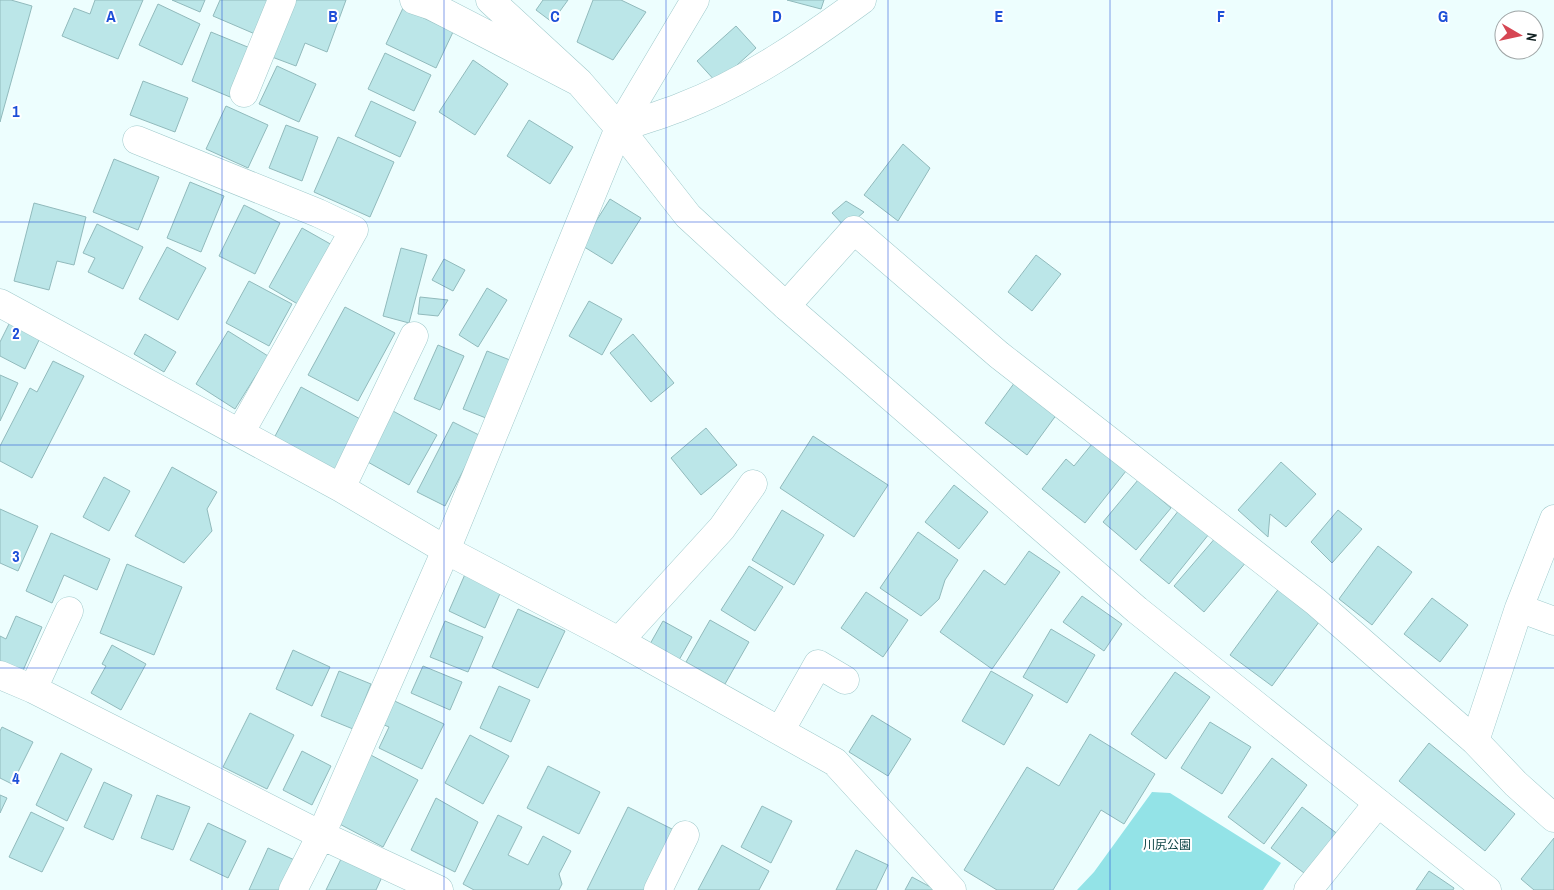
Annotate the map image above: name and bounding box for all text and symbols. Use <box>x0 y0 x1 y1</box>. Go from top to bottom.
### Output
text: A <box>106 5 116 27</box>
text: B <box>328 5 338 27</box>
text: C <box>550 5 560 27</box>
text: D <box>772 5 782 27</box>
text: E <box>995 5 1004 27</box>
text: F <box>1217 5 1225 27</box>
text: G <box>1438 5 1448 27</box>
north arrow <box>1494 10 1544 60</box>
text: N <box>1522 32 1541 43</box>
text: 1 <box>12 100 20 122</box>
text: 2 <box>12 322 20 344</box>
text: 3 <box>12 545 20 567</box>
text: 4 <box>12 767 20 789</box>
park label: 川尻公園 <box>1143 837 1191 853</box>

